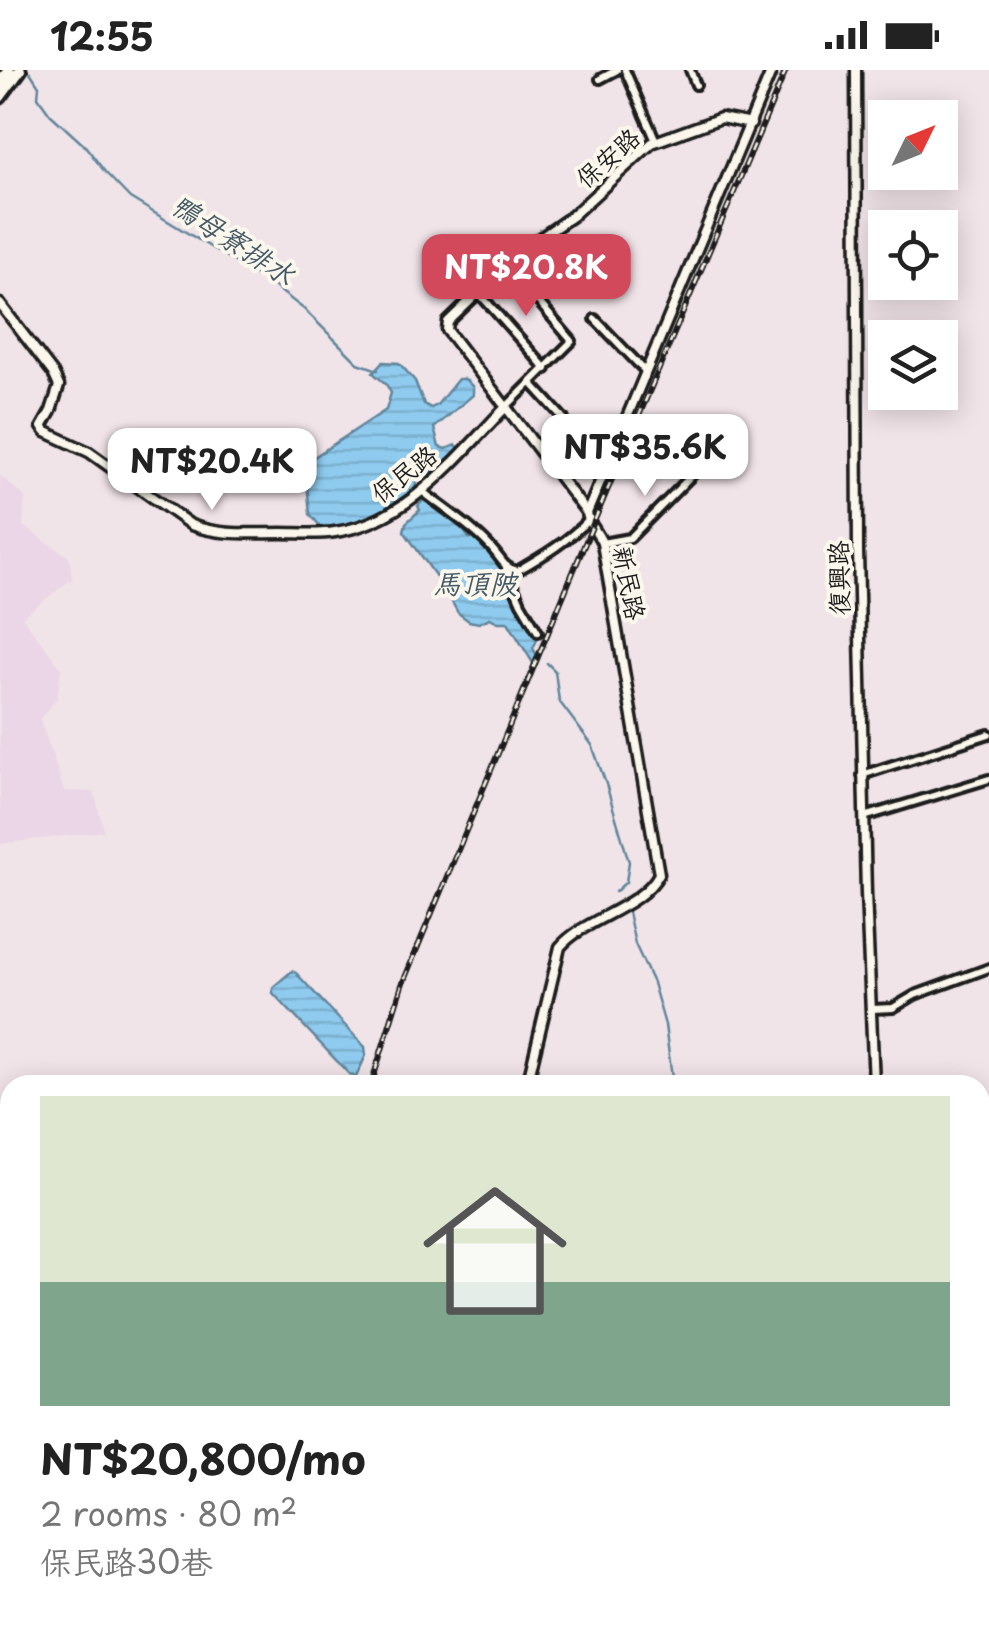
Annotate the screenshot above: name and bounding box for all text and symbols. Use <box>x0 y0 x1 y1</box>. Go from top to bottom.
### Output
text: 12:55 <box>50 7 154 64</box>
north arrow <box>868 100 958 190</box>
map controls <box>868 100 958 410</box>
street label: 保安路 <box>567 118 648 196</box>
water label: 鴨母寮排水 <box>163 183 305 295</box>
button: locate <box>868 210 958 300</box>
pin: NT$20.8K <box>423 234 629 319</box>
text: NT$20.8K <box>444 242 608 290</box>
button: layers <box>868 320 958 410</box>
pin: NT$35.6K <box>542 414 748 499</box>
text: NT$35.6K <box>563 422 727 470</box>
pin: NT$20.4K <box>109 428 315 513</box>
street label: 保民路 <box>362 435 445 511</box>
text: NT$20.4K <box>130 436 294 484</box>
street label: 復興路 <box>818 540 858 616</box>
street label: 新民路 <box>604 542 656 623</box>
water label: 馬頂陂 <box>433 561 520 604</box>
icon: home <box>405 1161 585 1341</box>
text: NT$20,800/mo <box>40 1426 366 1489</box>
text: 2 rooms · 80 m² <box>40 1489 297 1537</box>
text: 保民路30巷 <box>40 1537 213 1585</box>

